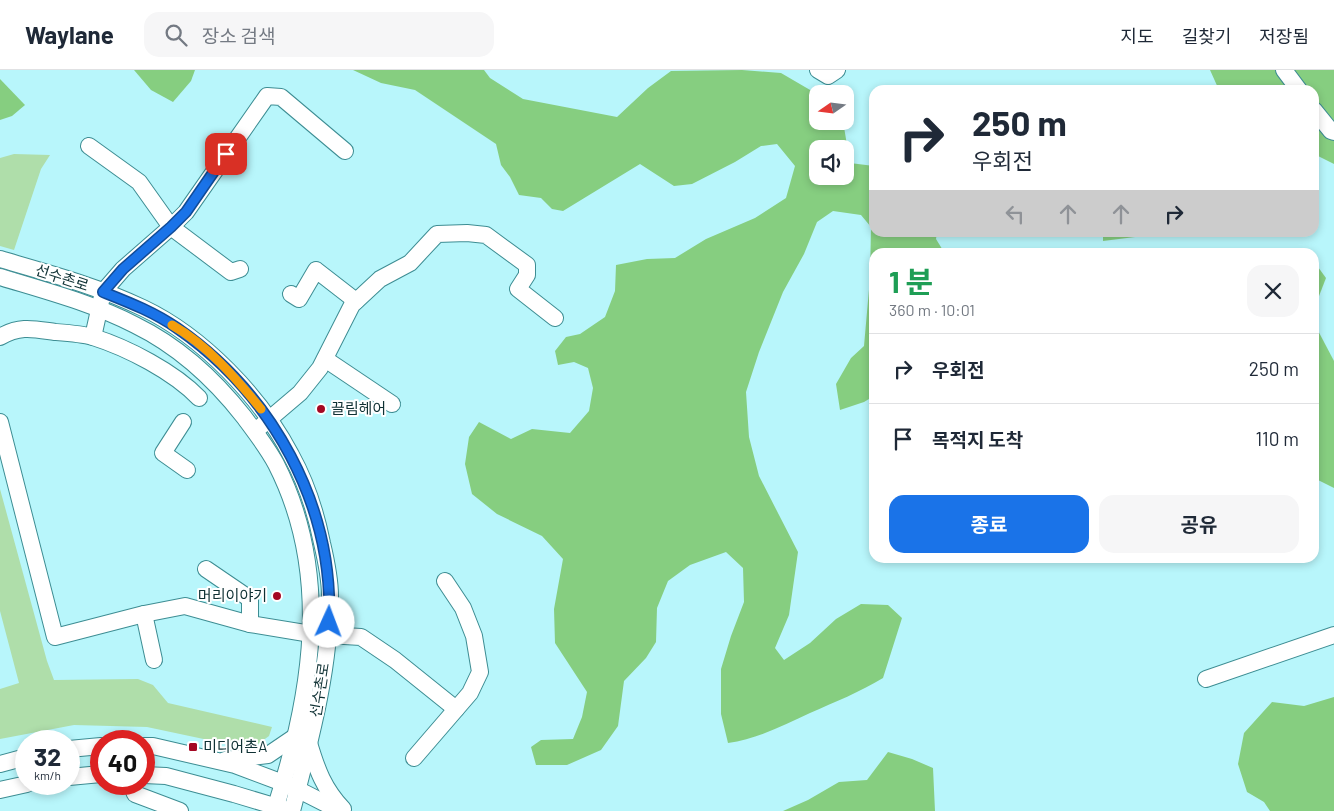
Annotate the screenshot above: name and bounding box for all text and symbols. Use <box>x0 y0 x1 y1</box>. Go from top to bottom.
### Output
search box <box>144 12 494 57</box>
text: Waylane <box>25 20 114 49</box>
icon: search <box>162 21 190 49</box>
text: 장소 검색 <box>202 24 276 47</box>
text: 지도 <box>1121 25 1154 47</box>
text: 길찾기 <box>1182 25 1231 47</box>
text: 저장됨 <box>1259 25 1309 47</box>
north arrow <box>809 85 854 130</box>
map controls <box>809 85 854 185</box>
text: 250 m <box>972 101 1067 143</box>
icon: right <box>889 105 954 170</box>
pin <box>205 133 247 175</box>
icon: arrive <box>212 140 240 168</box>
button: sound <box>809 140 854 185</box>
text: 우회전 <box>972 147 1033 173</box>
icon: left <box>1001 200 1029 228</box>
icon: ahead <box>1054 200 1082 228</box>
icon: ahead <box>1107 200 1135 228</box>
icon: right <box>1160 200 1188 228</box>
street label: 선수촌로 <box>33 260 91 294</box>
text: 1 분 <box>889 263 933 299</box>
button: close <box>1247 265 1299 317</box>
text: 360 m · 10:01 <box>889 300 975 319</box>
icon: right <box>889 355 917 383</box>
text: 250 m <box>1249 357 1299 380</box>
text: 우회전 <box>932 358 984 381</box>
place label: 끌림헤어 <box>331 399 386 417</box>
marker: 끌림헤어 <box>315 403 327 415</box>
icon: arrive <box>889 425 917 453</box>
text: 110 m <box>1255 427 1299 450</box>
text: 목적지 도착 <box>932 428 1023 451</box>
button: 종료 <box>889 495 1089 553</box>
button: 공유 <box>1099 495 1299 553</box>
place label: 머리이야기 <box>198 586 267 604</box>
marker: 머리이야기 <box>271 590 283 602</box>
position arrow <box>302 595 354 647</box>
street label: 선수촌로 <box>306 661 332 719</box>
speed limit sign: 40 <box>90 730 155 795</box>
place label: 미디어촌A <box>203 737 267 755</box>
text: 32 <box>34 741 61 771</box>
marker: 미디어촌A <box>187 741 199 753</box>
text: km/h <box>34 768 61 782</box>

